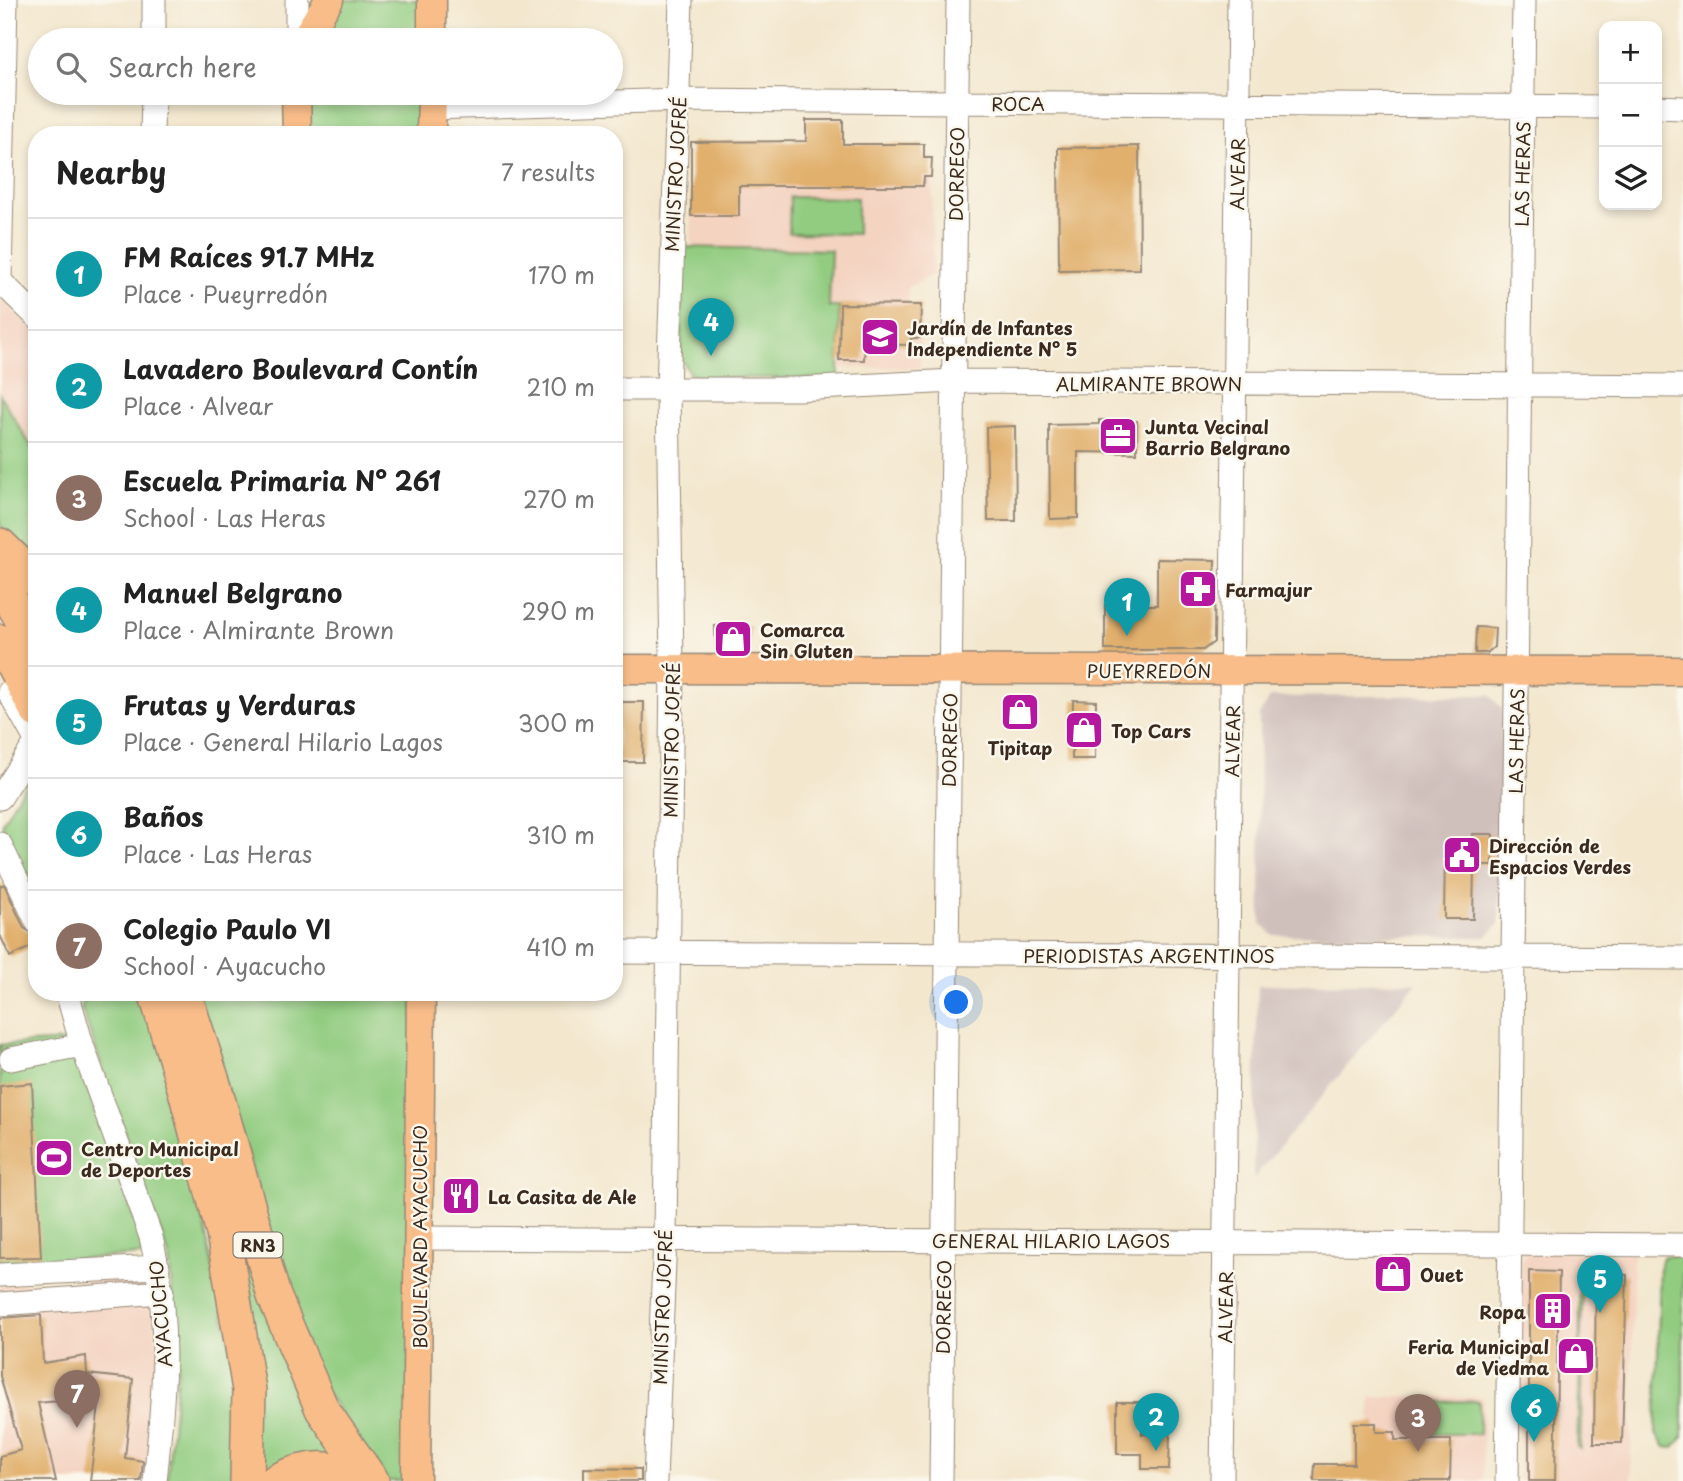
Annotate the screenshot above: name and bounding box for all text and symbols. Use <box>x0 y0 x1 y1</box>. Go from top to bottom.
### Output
map controls <box>1599 21 1662 210</box>
button: + <box>1599 21 1662 84</box>
search box <box>28 28 623 105</box>
text: Search here <box>108 47 257 86</box>
icon: search <box>52 48 90 86</box>
button: − <box>1599 84 1662 147</box>
street label: ROCA <box>991 90 1045 117</box>
street label: MINISTRO JOFRÉ <box>657 96 693 252</box>
street label: LAS HERAS <box>1508 121 1536 227</box>
street label: DORREGO <box>942 127 970 221</box>
street label: ALVEAR <box>1223 137 1251 211</box>
button: layers <box>1599 147 1662 210</box>
text: Nearby <box>56 149 166 194</box>
text: 7 results <box>501 154 595 189</box>
text: FM Raíces 91.7 MHz <box>123 237 375 276</box>
text: 1 <box>74 257 85 292</box>
text: 170 m <box>528 257 595 292</box>
text: Place · Pueyrredón <box>123 276 328 311</box>
pin: 4 <box>688 298 734 356</box>
place label: Jardín de Infantes Independiente N° 5 <box>907 314 1077 362</box>
school or university icon: Jardín de Infantes Independiente N° 5 <box>859 316 901 358</box>
text: Lavadero Boulevard Contín <box>123 349 478 388</box>
text: 2 <box>71 369 87 404</box>
text: 210 m <box>527 369 595 404</box>
street label: ALMIRANTE BROWN <box>1056 370 1242 397</box>
text: Place · Alvear <box>123 388 273 423</box>
place label: Junta Vecinal Barrio Belgrano <box>1145 413 1291 461</box>
office icon: Junta Vecinal Barrio Belgrano <box>1097 415 1139 457</box>
text: Escuela Primaria N° 261 <box>123 461 441 500</box>
text: 3 <box>71 481 87 516</box>
text: 270 m <box>523 481 595 516</box>
text: School · Las Heras <box>123 500 326 535</box>
pharmacy icon: Farmajur <box>1177 568 1219 610</box>
text: Manuel Belgrano <box>123 573 342 612</box>
place label: Farmajur <box>1225 576 1313 603</box>
pin: 1 <box>1104 578 1150 636</box>
text: 4 <box>71 593 87 628</box>
text: 290 m <box>522 593 595 628</box>
text: Place · Almirante Brown <box>123 612 394 647</box>
place label: Comarca Sin Gluten <box>760 616 853 664</box>
shop icon: Comarca Sin Gluten <box>712 618 754 660</box>
street label: PUEYRREDÓN <box>1087 657 1211 684</box>
street label: MINISTRO JOFRÉ <box>656 662 686 818</box>
text: Frutas y Verduras <box>123 685 356 724</box>
street label: LAS HERAS <box>1502 688 1530 794</box>
shop icon: Tipitap <box>999 691 1041 733</box>
street label: DORREGO <box>935 693 963 787</box>
street label: ALVEAR <box>1218 704 1246 778</box>
text: 5 <box>72 705 86 740</box>
text: 300 m <box>518 705 595 740</box>
shop icon: Top Cars <box>1063 709 1105 751</box>
place label: Top Cars <box>1111 717 1191 744</box>
text: Place · General Hilario Lagos <box>123 724 443 759</box>
place label: Tipitap <box>988 734 1052 761</box>
text: Baños <box>123 797 204 836</box>
text: 6 <box>71 817 87 852</box>
text: 310 m <box>526 817 595 852</box>
place label: Dirección de Espacios Verdes <box>1489 832 1631 880</box>
public building icon: Dirección de Espacios Verdes <box>1441 834 1483 876</box>
text: Place · Las Heras <box>123 836 312 871</box>
text: Colegio Paulo VI <box>123 909 331 948</box>
text: 7 <box>72 929 86 964</box>
text: 410 m <box>526 929 595 964</box>
street label: PERIODISTAS ARGENTINOS <box>1023 942 1275 969</box>
text: School · Ayacucho <box>123 948 326 983</box>
your location <box>939 985 973 1019</box>
street label: BOULEVARD AYACUCHO <box>406 1125 433 1349</box>
place label: Centro Municipal de Deportes <box>81 1135 239 1183</box>
sports icon: Centro Municipal de Deportes <box>33 1137 75 1179</box>
restaurant icon: La Casita de Ale <box>440 1175 482 1217</box>
place label: La Casita de Ale <box>488 1183 636 1210</box>
street label: GENERAL HILARIO LAGOS <box>932 1227 1170 1254</box>
street label: MINISTRO JOFRÉ <box>646 1229 678 1385</box>
road number: RN3 <box>233 1232 282 1258</box>
shop icon: Ouet <box>1372 1253 1414 1295</box>
pin: 5 <box>1577 1255 1623 1313</box>
street label: AYACUCHO <box>142 1259 178 1369</box>
street label: DORREGO <box>929 1260 957 1354</box>
place label: Ouet <box>1420 1261 1464 1288</box>
street label: ALVEAR <box>1211 1270 1239 1344</box>
building icon: Ropa <box>1532 1290 1574 1332</box>
place label: Ropa <box>1480 1298 1527 1325</box>
place label: Feria Municipal de Viedma <box>1408 1333 1549 1381</box>
shop icon: Feria Municipal de Viedma <box>1555 1335 1597 1377</box>
pin: 7 <box>54 1370 100 1428</box>
pin: 6 <box>1511 1384 1557 1442</box>
pin: 2 <box>1133 1393 1179 1451</box>
pin: 3 <box>1395 1394 1441 1452</box>

